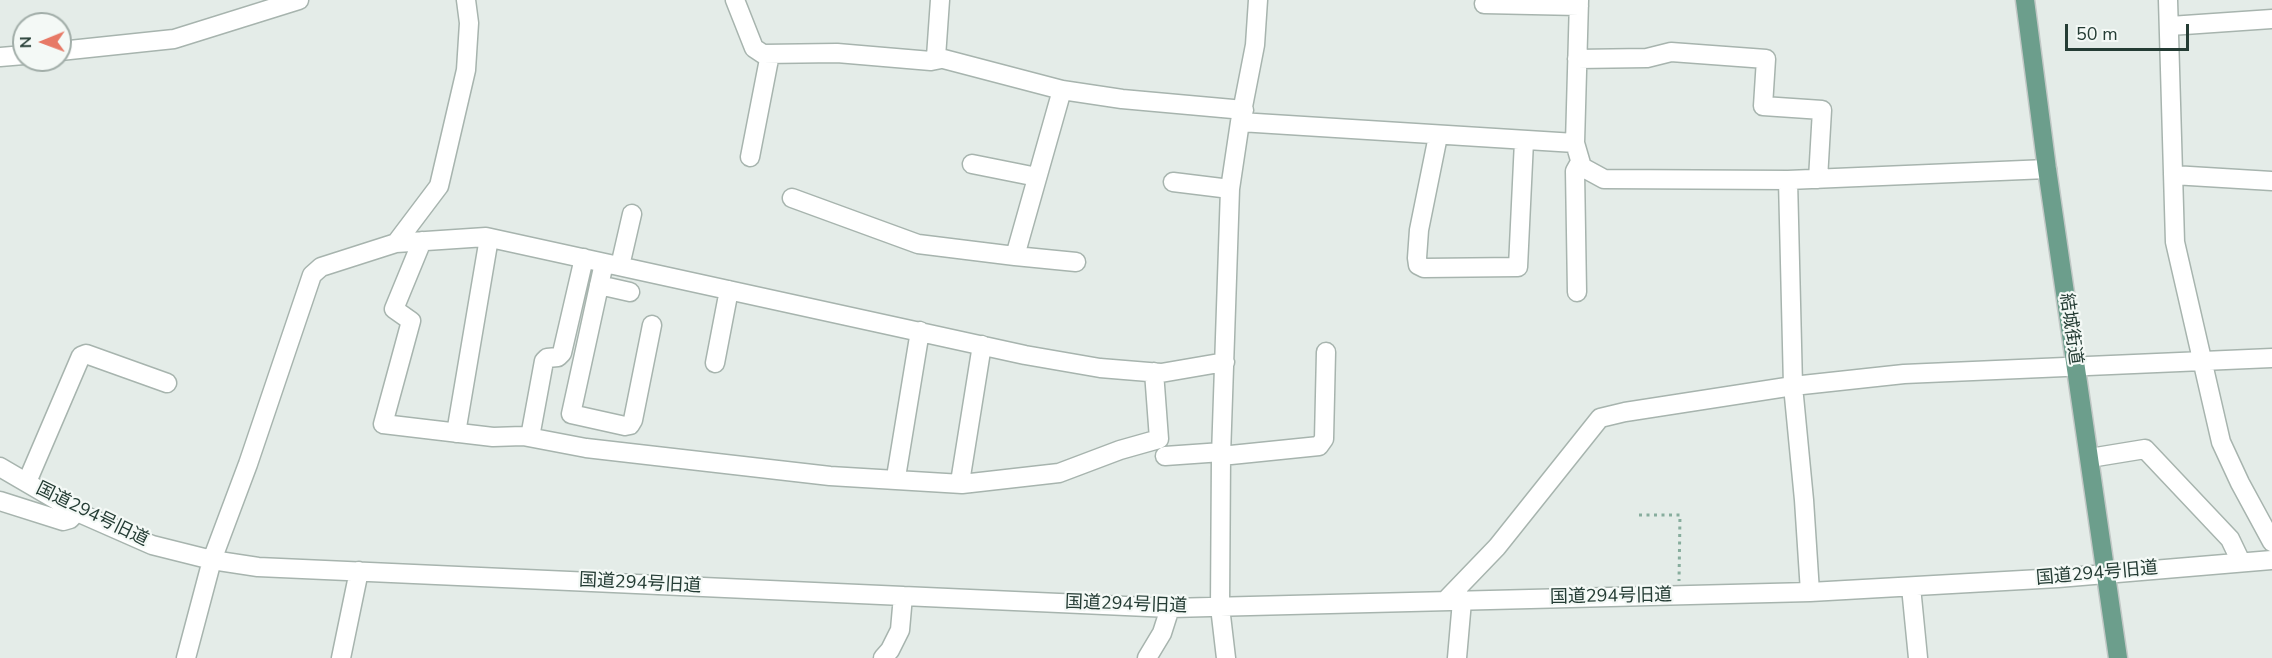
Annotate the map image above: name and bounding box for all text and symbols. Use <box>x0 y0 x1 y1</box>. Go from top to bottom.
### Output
north arrow <box>12 12 72 72</box>
scale bar <box>2068 12 2192 50</box>
text: 50 m <box>2076 22 2118 46</box>
text: N <box>15 36 37 48</box>
street label: 結城街道 <box>2054 292 2086 366</box>
street label: 国道294号旧道 <box>32 478 152 552</box>
street label: 国道294号旧道 <box>2035 558 2159 590</box>
street label: 国道294号旧道 <box>578 570 702 598</box>
street label: 国道294号旧道 <box>1550 585 1672 609</box>
street label: 国道294号旧道 <box>1064 592 1188 618</box>

